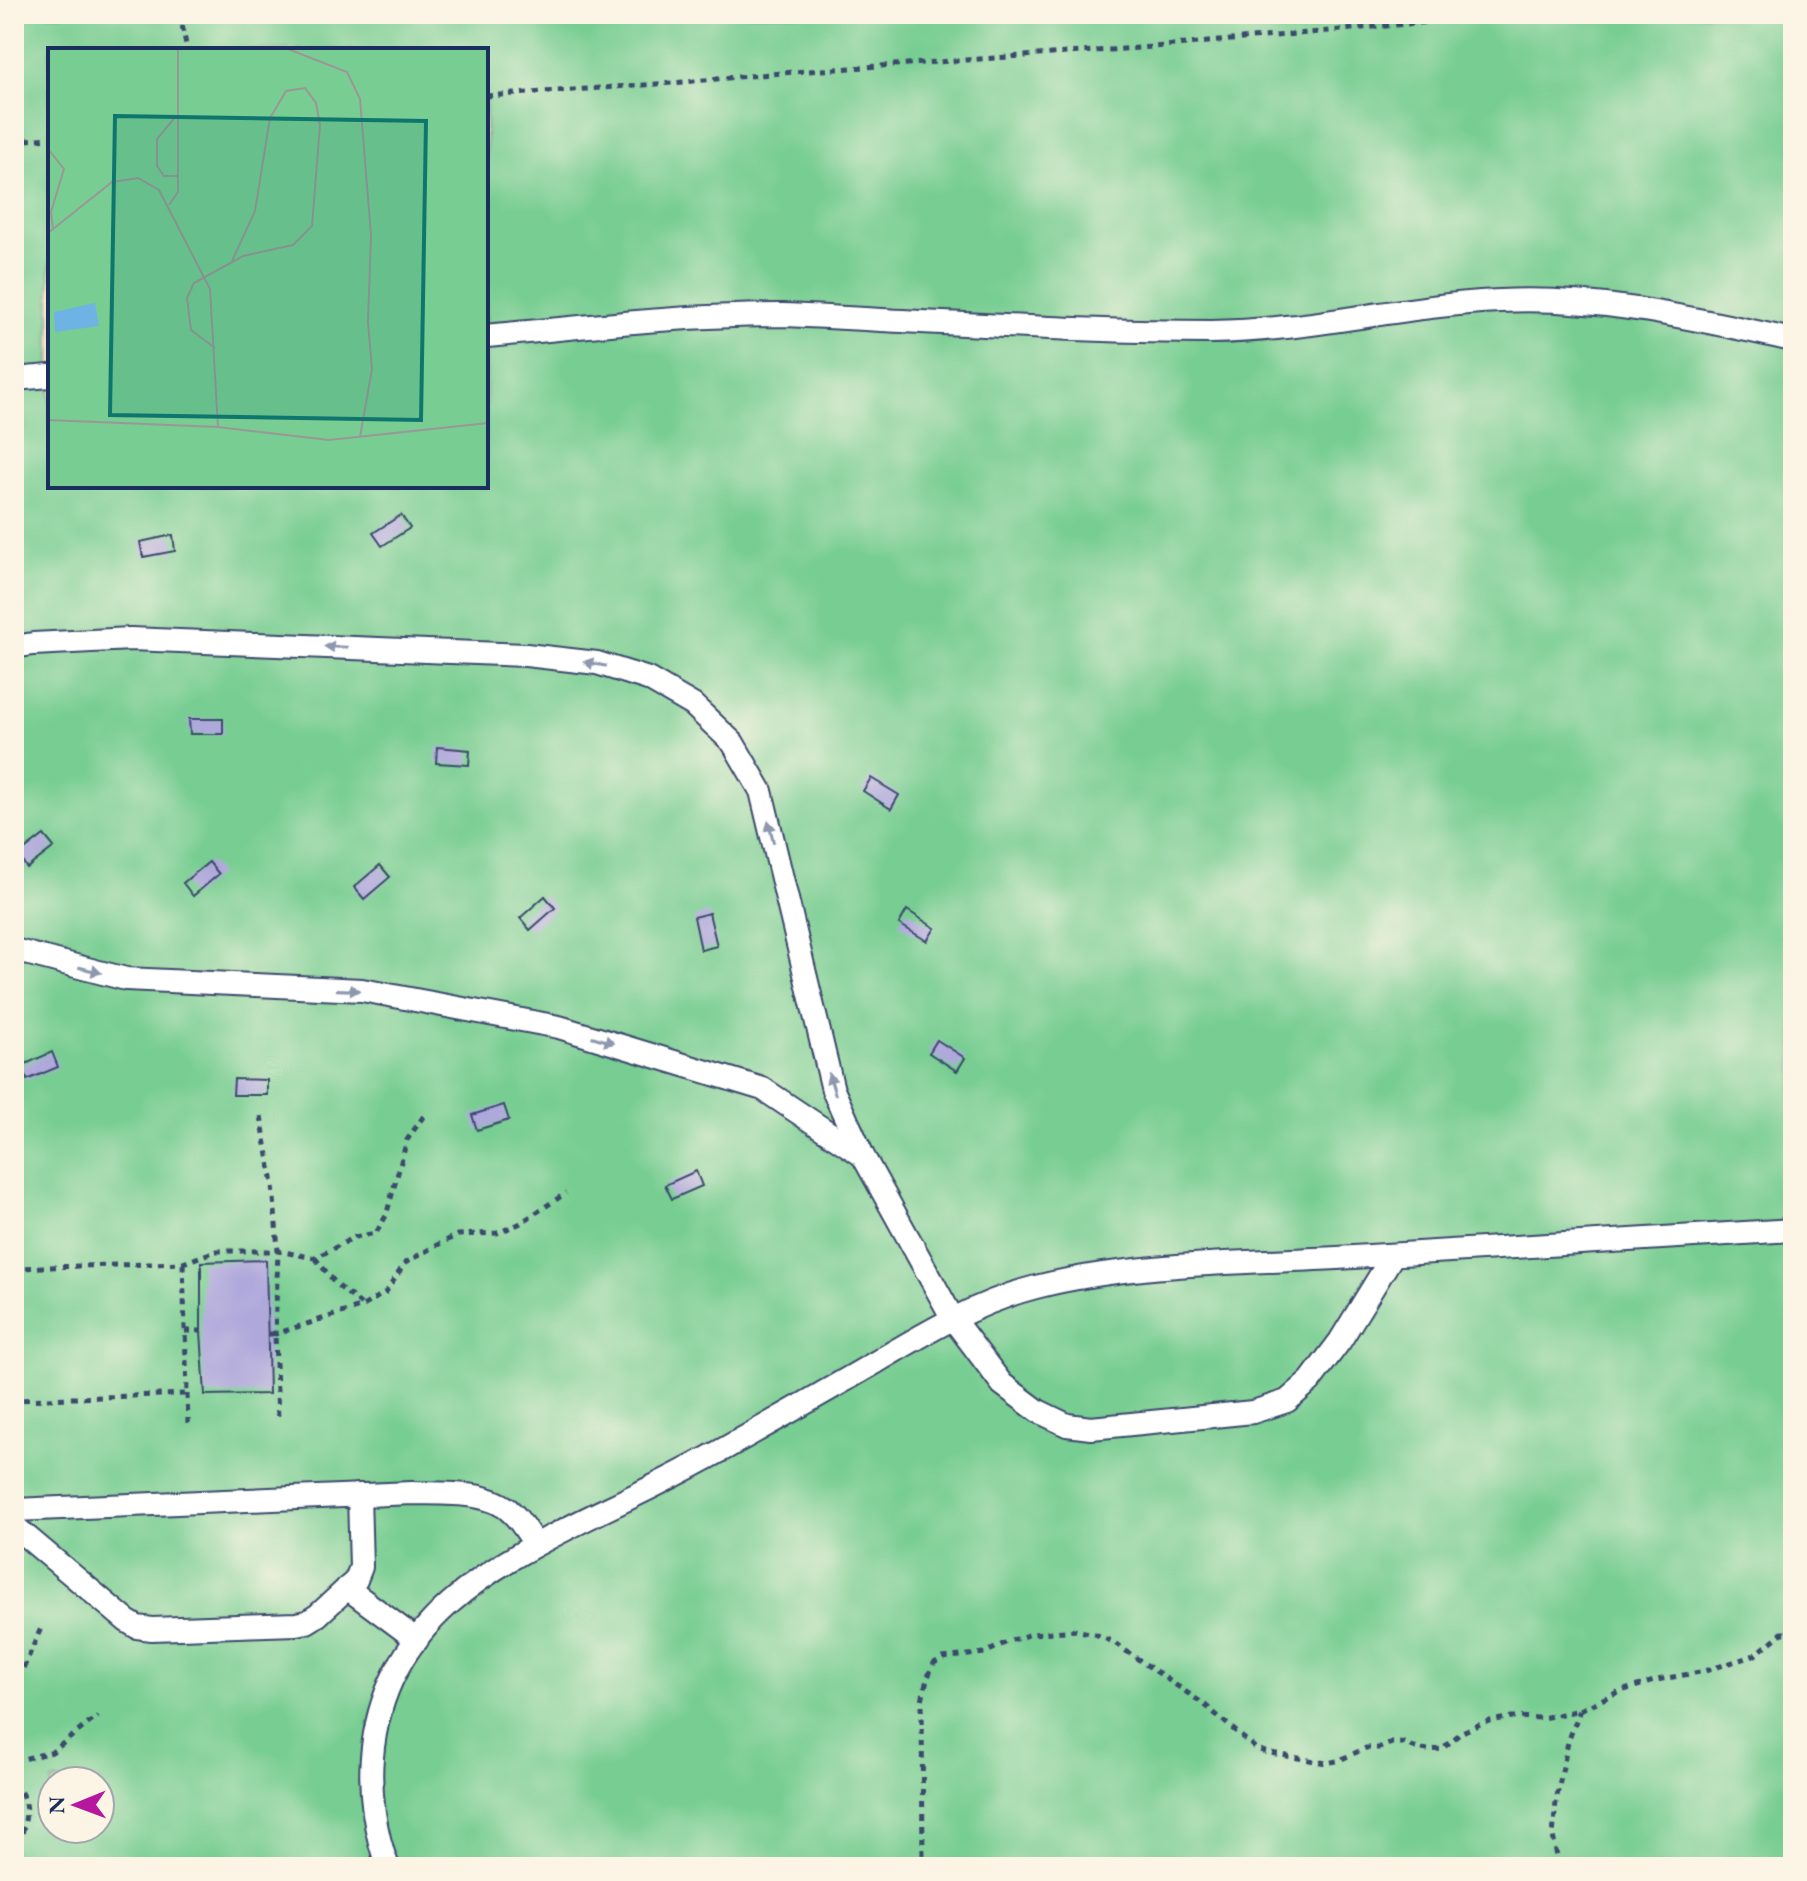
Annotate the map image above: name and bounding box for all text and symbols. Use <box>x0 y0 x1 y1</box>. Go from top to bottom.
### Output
inset map <box>48 48 488 488</box>
one-way arrow <box>323 641 348 654</box>
one-way arrow <box>582 657 607 670</box>
one-way arrow <box>764 819 777 844</box>
one-way arrow <box>77 964 102 976</box>
one-way arrow <box>336 983 361 996</box>
one-way arrow <box>591 1034 615 1047</box>
one-way arrow <box>825 1072 838 1096</box>
north arrow <box>36 1765 116 1845</box>
text: N <box>42 1796 71 1814</box>

